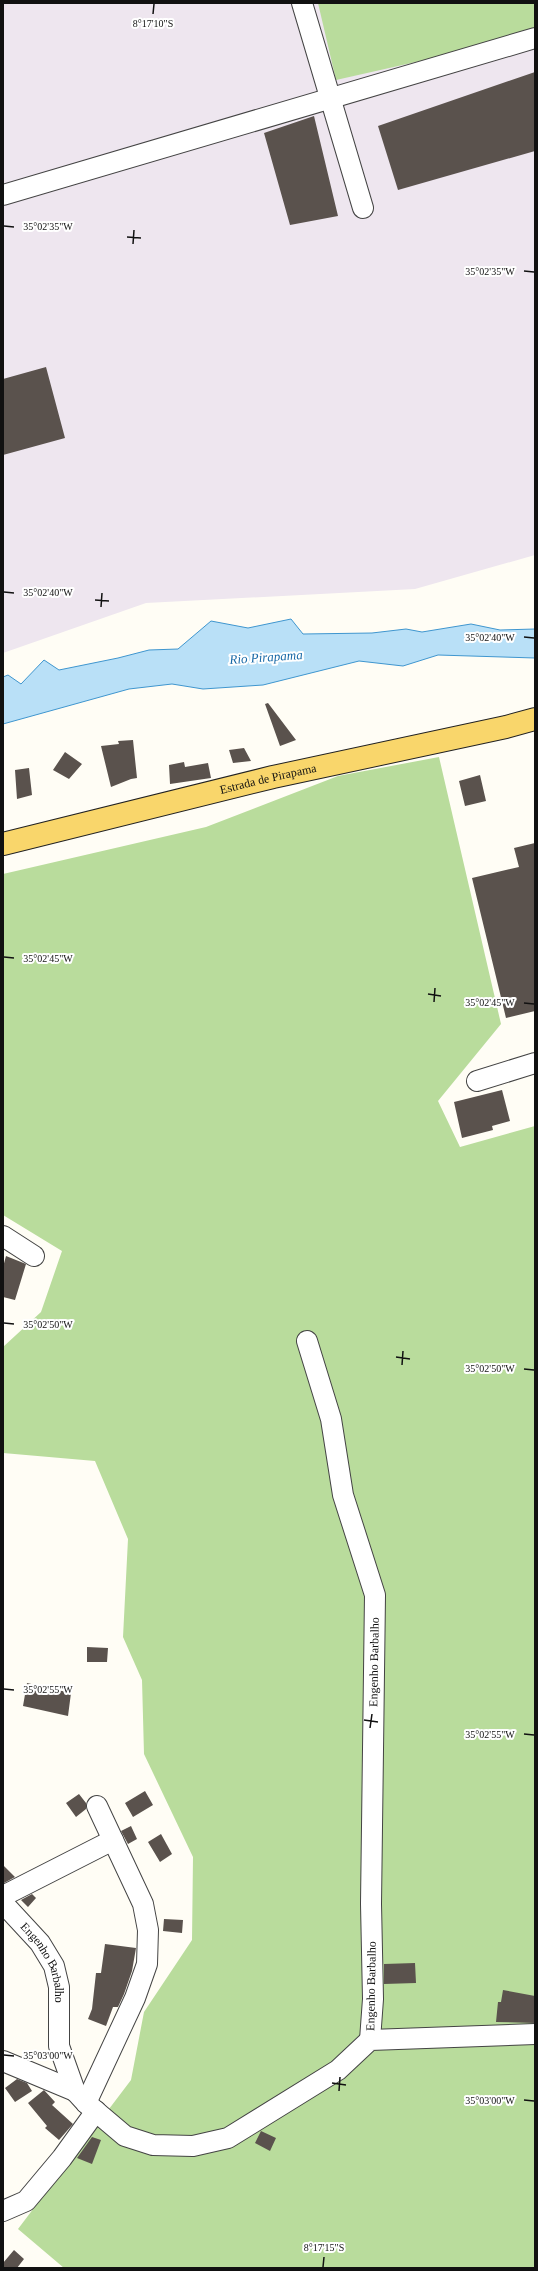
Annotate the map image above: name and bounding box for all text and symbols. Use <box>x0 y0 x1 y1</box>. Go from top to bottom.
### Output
text: 8°17'10"S <box>133 18 173 29</box>
text: 35°02'35"W <box>23 221 73 232</box>
text: 35°02'35"W <box>465 266 515 277</box>
text: 35°02'40"W <box>23 587 73 598</box>
text: 35°02'40"W <box>465 632 515 643</box>
water label: Rio Pirapama <box>228 647 304 667</box>
street label: Estrada de Pirapama <box>218 761 318 797</box>
text: 35°02'45"W <box>23 953 73 964</box>
text: 35°02'45"W <box>465 997 515 1008</box>
text: 35°02'50"W <box>23 1319 73 1330</box>
text: 35°02'50"W <box>465 1363 515 1374</box>
street label: Engenho Barbalho <box>366 1617 382 1707</box>
text: 35°02'55"W <box>23 1684 73 1695</box>
text: 35°02'55"W <box>465 1729 515 1740</box>
street label: Engenho Barbalho <box>18 1920 66 2003</box>
street label: Engenho Barbalho <box>363 1941 379 2031</box>
text: 35°03'00"W <box>23 2050 73 2061</box>
text: 35°03'00"W <box>465 2095 515 2106</box>
text: 8°17'15"S <box>304 2242 344 2253</box>

